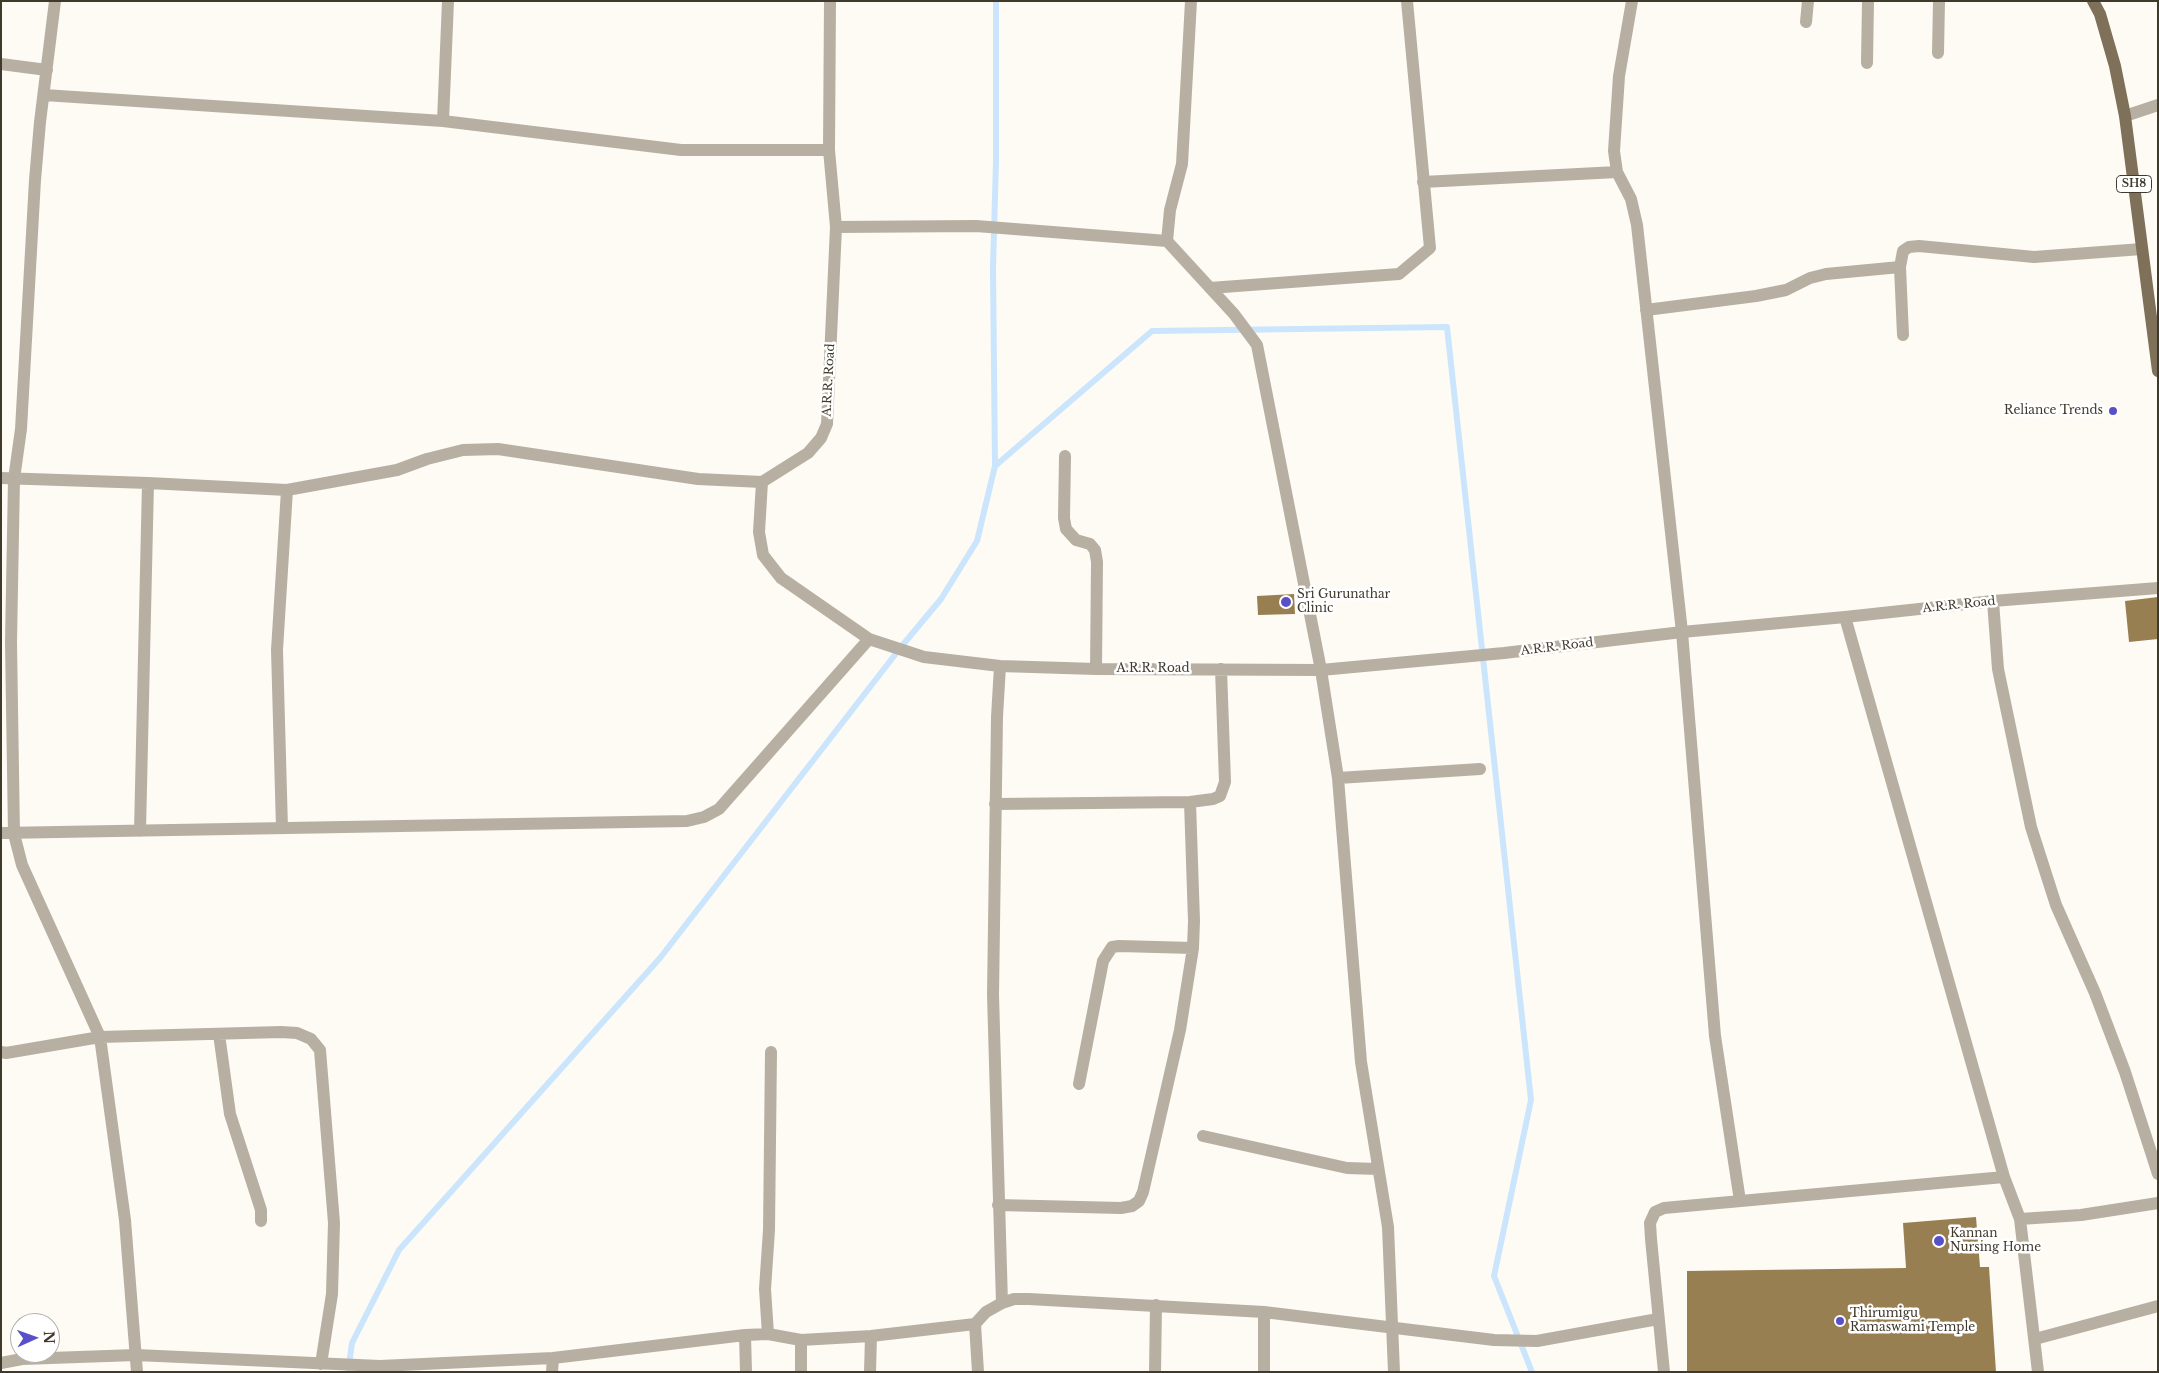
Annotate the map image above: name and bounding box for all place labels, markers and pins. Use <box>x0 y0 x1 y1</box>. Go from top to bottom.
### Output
place label: Reliance Trends <box>2004 404 2103 418</box>
marker: Reliance Trends <box>2107 405 2119 417</box>
place label: Sri Gurunathar Clinic <box>1297 588 1390 616</box>
marker: Sri Gurunathar Clinic <box>1279 595 1293 609</box>
place label: Kannan Nursing Home <box>1950 1227 2041 1255</box>
marker: Kannan Nursing Home <box>1932 1234 1946 1248</box>
place label: Thirumigu Ramaswami Temple <box>1850 1307 1975 1335</box>
marker: Thirumigu Ramaswami Temple <box>1834 1315 1846 1327</box>

